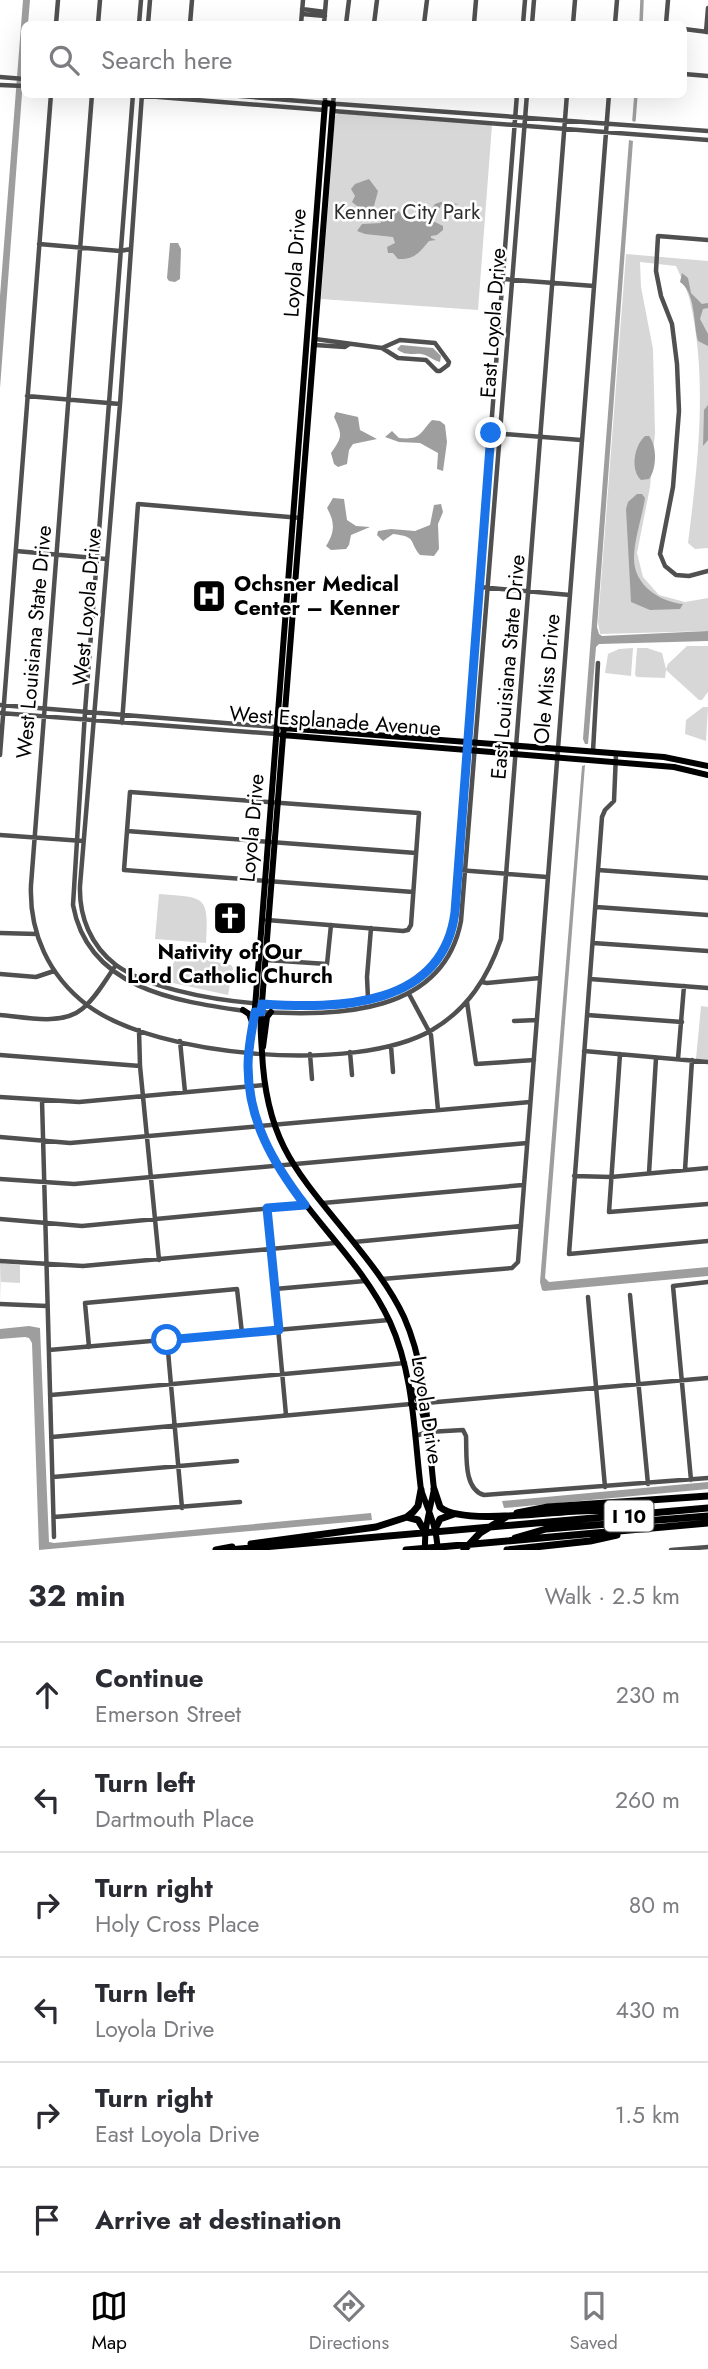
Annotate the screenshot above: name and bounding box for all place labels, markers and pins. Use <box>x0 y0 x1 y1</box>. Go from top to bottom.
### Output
place label: Ochsner Medical Center – Kenner <box>234 569 400 623</box>
hospital icon: Ochsner Medical Center – Kenner <box>190 577 228 615</box>
church icon: Nativity of Our Lord Catholic Church <box>211 899 249 937</box>
place label: Nativity of Our Lord Catholic Church <box>127 937 333 991</box>

